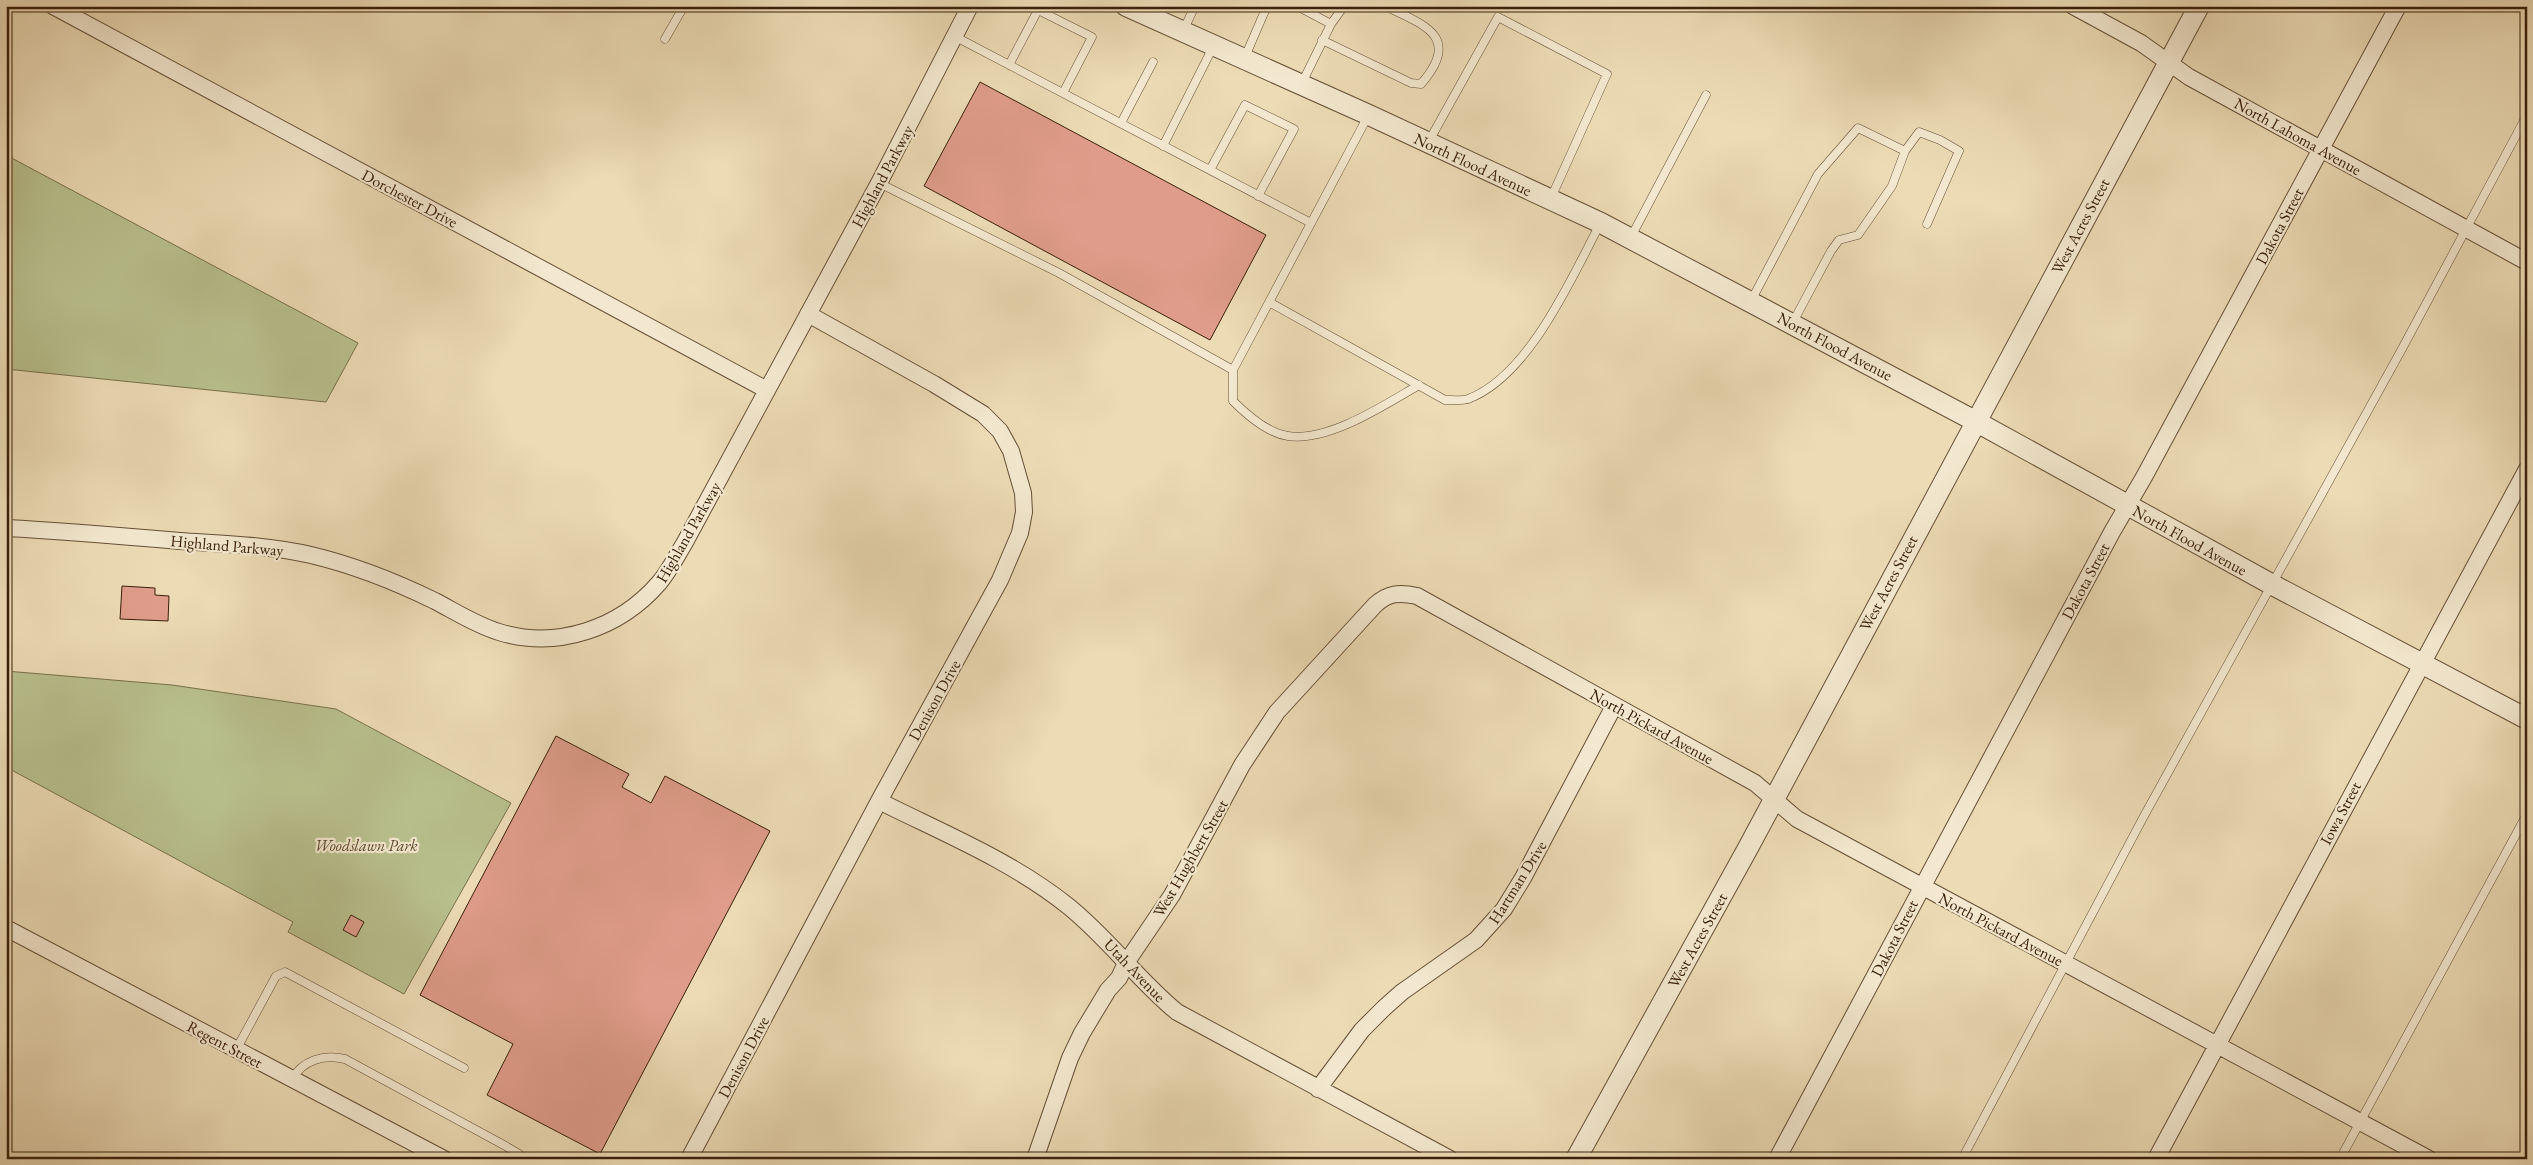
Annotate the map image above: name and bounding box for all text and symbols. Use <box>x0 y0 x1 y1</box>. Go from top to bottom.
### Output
street label: North Lahoma Avenue <box>2230 93 2365 180</box>
street label: Highland Parkway <box>847 120 919 231</box>
street label: North Flood Avenue <box>1411 128 1535 201</box>
street label: Dorchester Drive <box>358 164 461 232</box>
street label: West Acres Street <box>2046 175 2114 278</box>
street label: Dakota Street <box>2251 184 2308 268</box>
street label: North Flood Avenue <box>1774 307 1896 386</box>
street label: Highland Parkway <box>651 477 726 587</box>
street label: North Flood Avenue <box>2129 500 2251 581</box>
street label: Highland Parkway <box>170 530 285 561</box>
street label: West Acres Street <box>1854 532 1922 635</box>
street label: Dakota Street <box>2057 539 2114 623</box>
street label: Denison Drive <box>904 656 965 745</box>
street label: North Pickard Avenue <box>1586 684 1717 769</box>
street label: Iowa Street <box>2315 778 2366 848</box>
street label: West Hughbert Street <box>1148 796 1233 921</box>
park label: Woodslawn Park <box>314 835 418 856</box>
street label: Hartman Drive <box>1484 837 1551 928</box>
street label: North Pickard Avenue <box>1935 888 2067 971</box>
street label: West Acres Street <box>1663 889 1732 991</box>
street label: Dakota Street <box>1866 896 1923 980</box>
street label: Utah Avenue <box>1099 934 1170 1007</box>
street label: Denison Drive <box>713 1013 774 1102</box>
street label: Regent Street <box>183 1016 266 1073</box>

